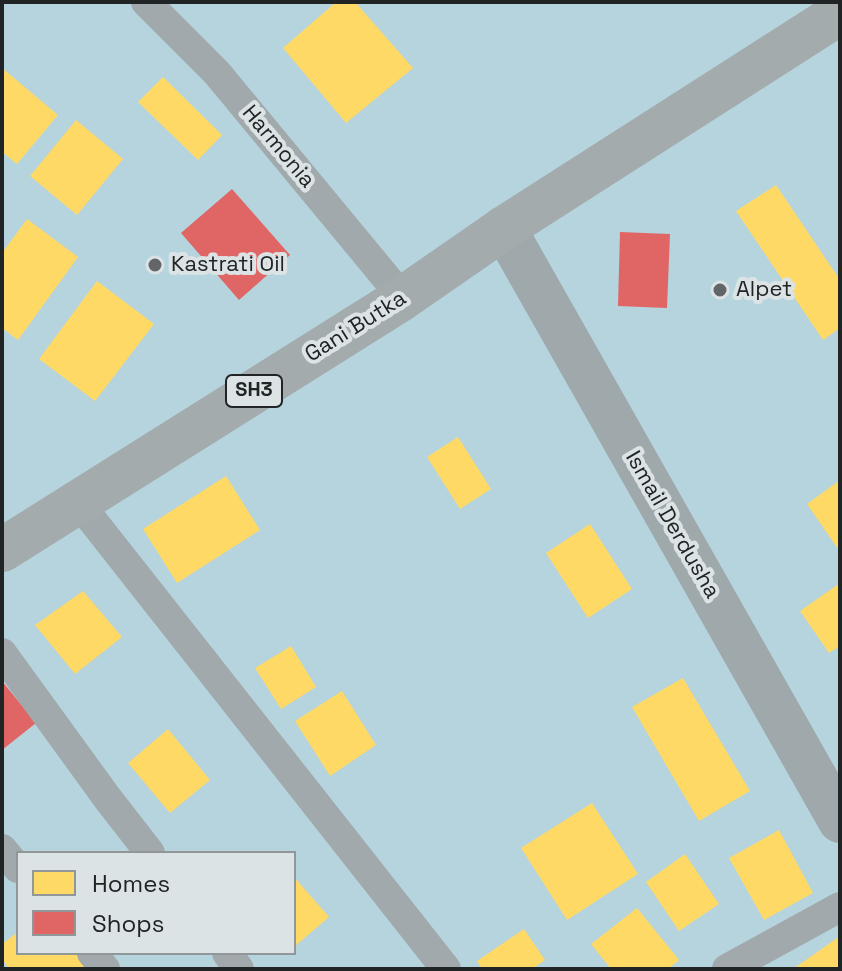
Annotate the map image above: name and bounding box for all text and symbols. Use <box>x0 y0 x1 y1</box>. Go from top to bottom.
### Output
street label: Harmonia <box>236 100 320 194</box>
place label: Kastrati Oil <box>171 252 285 278</box>
marker: Kastrati Oil <box>146 256 164 274</box>
place label: Alpet <box>736 277 792 303</box>
marker: Alpet <box>711 281 729 299</box>
street label: Gani Butka <box>301 286 411 368</box>
road number: SH3 <box>226 375 282 407</box>
street label: Ismail Derdusha <box>619 447 725 603</box>
legend <box>16 851 296 955</box>
text: Homes <box>92 868 170 899</box>
text: Shops <box>92 908 164 939</box>

